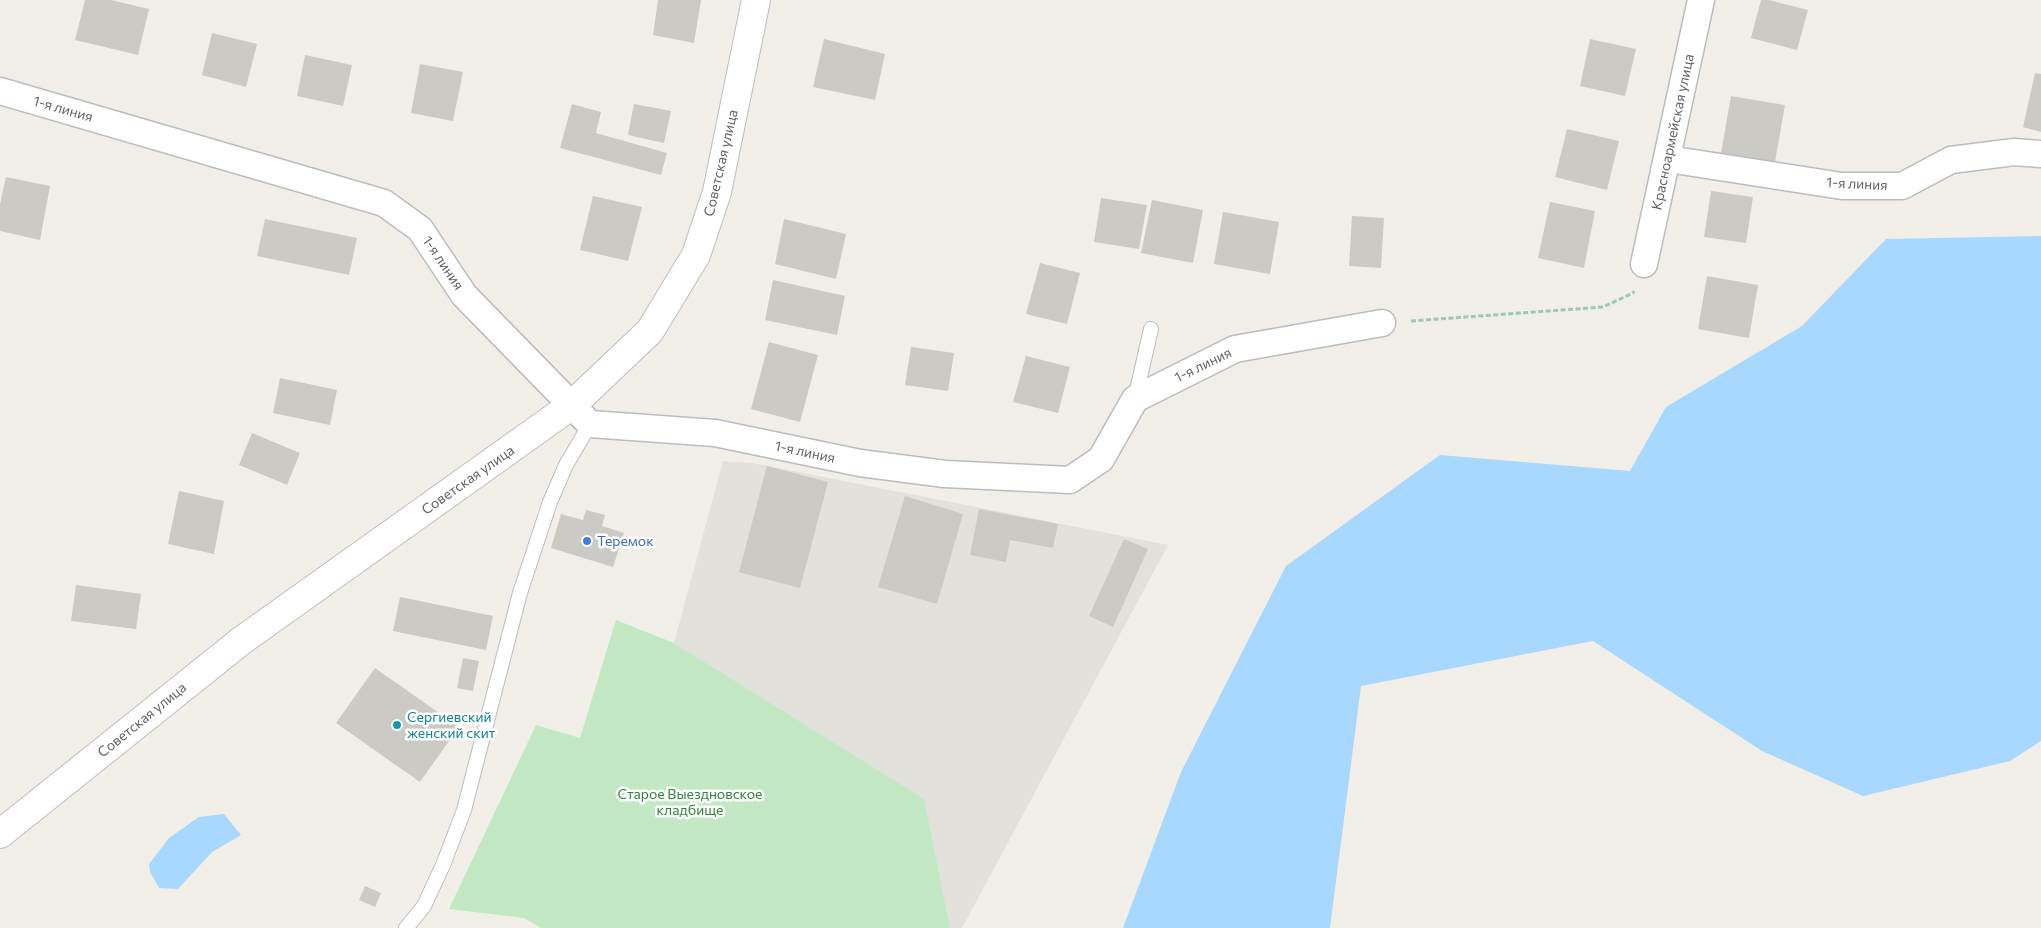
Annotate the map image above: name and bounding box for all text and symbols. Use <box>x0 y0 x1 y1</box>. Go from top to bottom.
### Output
street label: Красноармейская улица <box>1648 53 1698 211</box>
street label: 1-я линия <box>31 92 95 126</box>
street label: Советская улица <box>701 108 741 218</box>
street label: 1-я линия <box>1826 174 1888 194</box>
street label: 1-я линия <box>419 233 467 293</box>
street label: 1-я линия <box>1172 344 1234 386</box>
street label: 1-я линия <box>773 437 837 467</box>
street label: Советская улица <box>418 442 518 518</box>
place label: Теремок <box>597 533 654 549</box>
marker: Теремок <box>581 535 593 547</box>
street label: Советская улица <box>94 679 190 761</box>
place label: Сергиевский женский скит <box>407 709 495 742</box>
marker: Сергиевский женский скит <box>391 719 403 731</box>
park label: Старое Выездновское кладбище <box>618 786 762 819</box>

